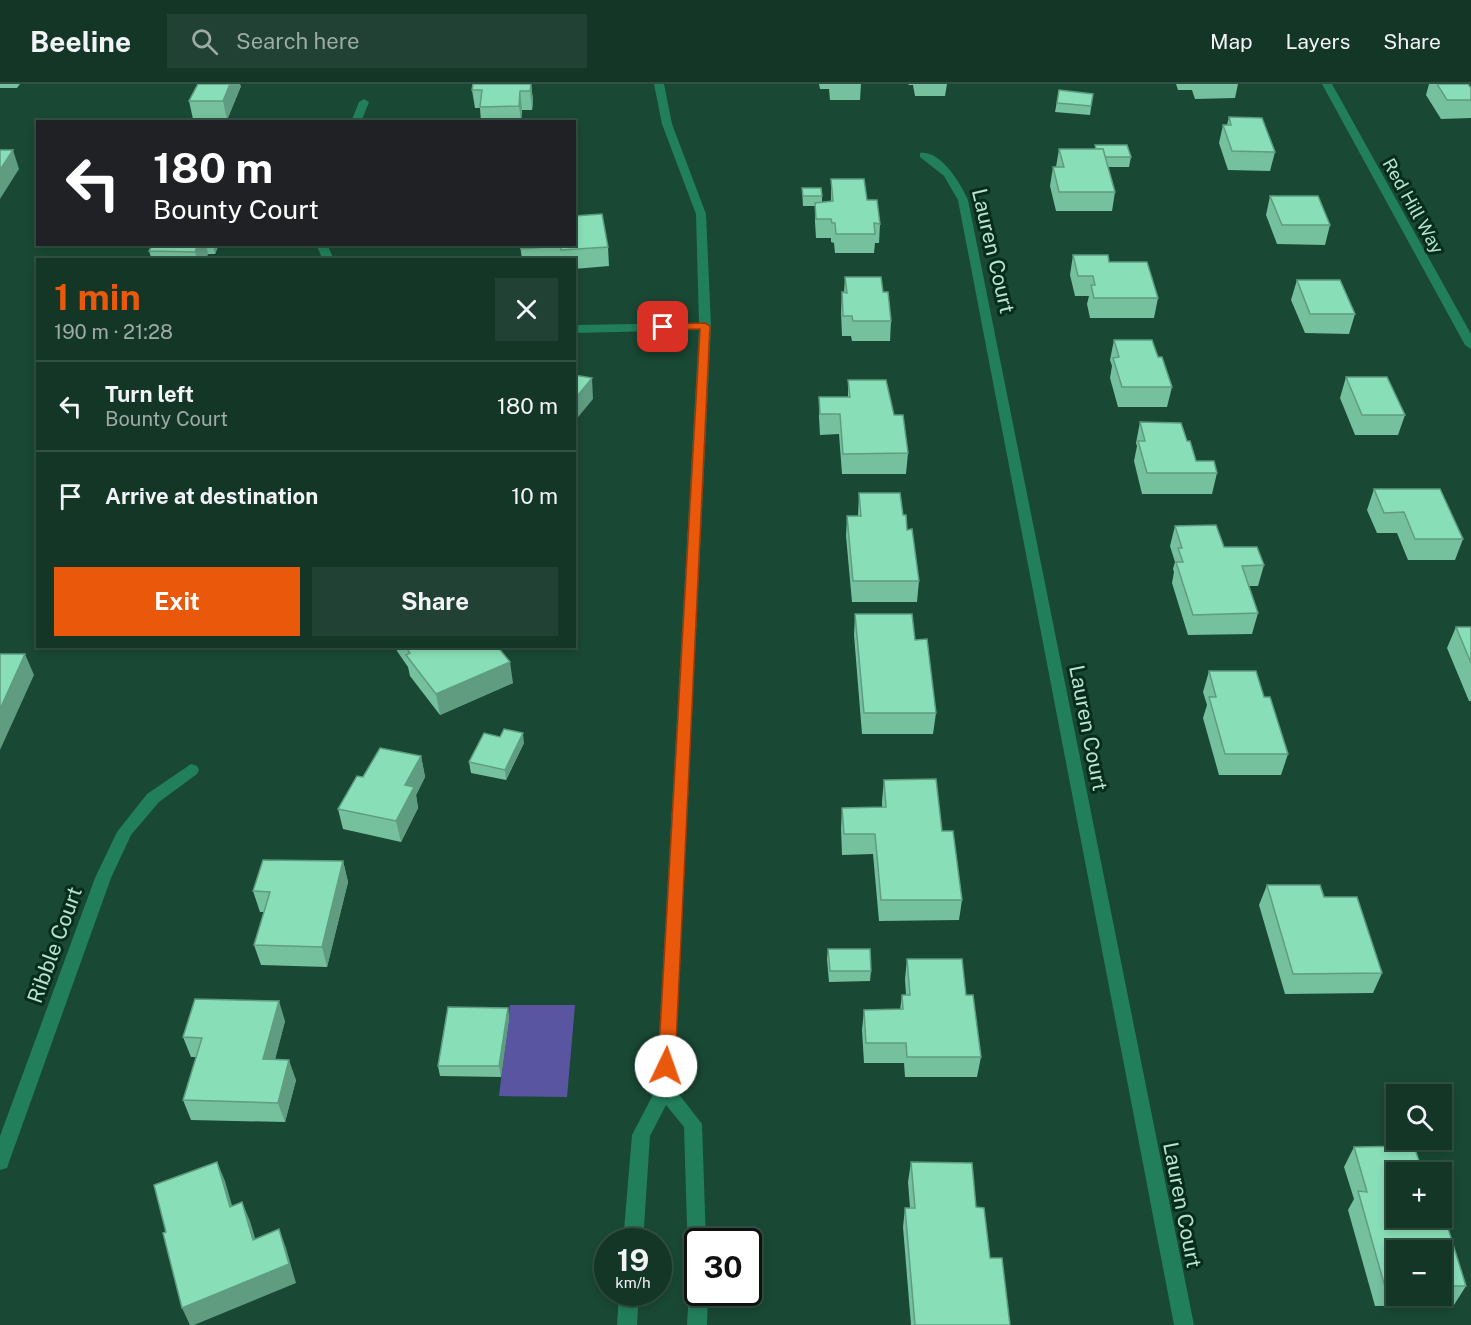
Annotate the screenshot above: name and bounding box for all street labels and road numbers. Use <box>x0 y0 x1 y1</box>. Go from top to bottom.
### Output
street label: Red Hill Way <box>1379 154 1448 257</box>
street label: Lauren Court <box>967 186 1020 316</box>
street label: Lauren Court <box>1064 663 1113 793</box>
street label: Ribble Court <box>22 883 87 1006</box>
street label: Lauren Court <box>1158 1140 1207 1270</box>

